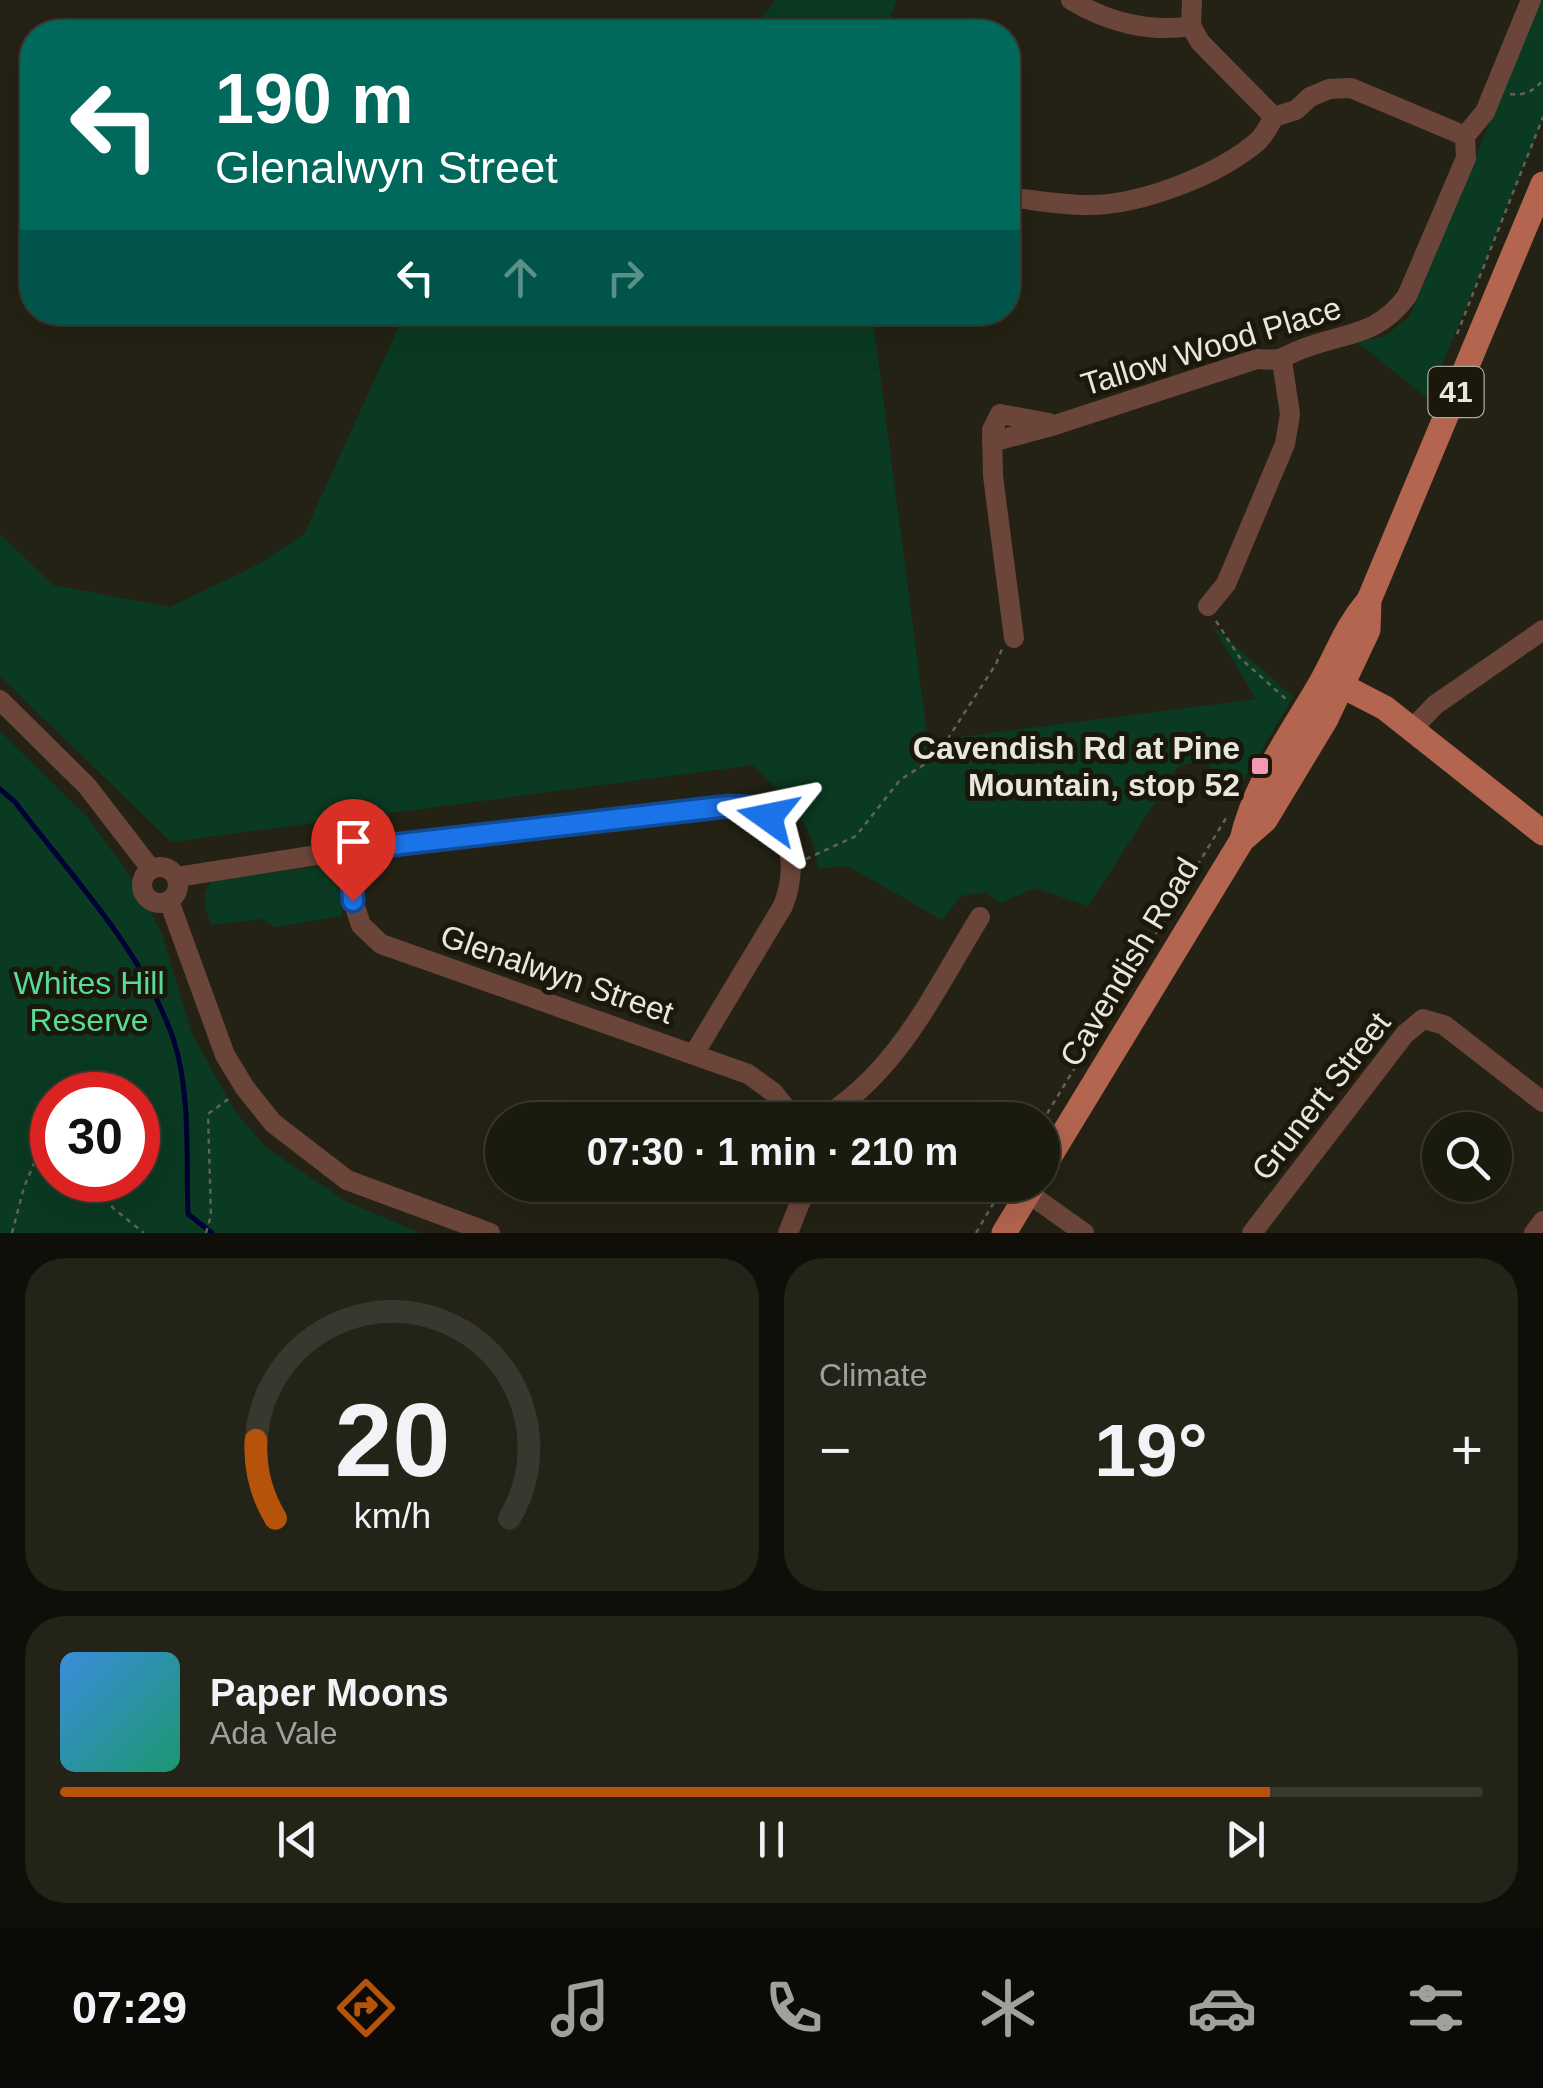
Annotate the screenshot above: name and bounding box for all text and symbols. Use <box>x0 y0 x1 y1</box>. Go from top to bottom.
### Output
icon: left <box>50 60 180 190</box>
text: 190 m <box>215 60 413 138</box>
text: Glenalwyn Street <box>215 142 558 193</box>
icon: left <box>388 250 443 305</box>
icon: ahead <box>493 250 548 305</box>
icon: right <box>598 250 653 305</box>
street label: Tallow Wood Place <box>1077 289 1345 403</box>
road number: 41 <box>1428 367 1484 417</box>
place label: Cavendish Rd at Pine Mountain, stop 52 <box>913 730 1240 803</box>
marker: Cavendish Rd at Pine Mountain, stop 52 <box>1249 755 1271 777</box>
position arrow <box>716 765 820 869</box>
pin <box>311 799 396 902</box>
icon: arrive <box>326 814 381 869</box>
street label: Cavendish Road <box>1053 851 1205 1073</box>
street label: Glenalwyn Street <box>436 917 678 1031</box>
park label: Whites Hill Reserve <box>13 965 165 1038</box>
street label: Grunert Street <box>1244 1005 1398 1187</box>
speed limit sign: 30 <box>30 1072 160 1202</box>
map controls <box>1422 1112 1512 1202</box>
button: search <box>1422 1112 1512 1202</box>
text: 07:30 · 1 min · 210 m <box>587 1131 958 1173</box>
text: Climate <box>819 1357 927 1393</box>
text: 20 <box>334 1382 450 1498</box>
text: 19° <box>1094 1408 1208 1492</box>
text: − <box>819 1419 851 1481</box>
text: + <box>1451 1419 1483 1481</box>
text: km/h <box>353 1496 431 1536</box>
text: Paper Moons <box>210 1672 449 1714</box>
text: Ada Vale <box>210 1715 338 1751</box>
icon: previous <box>270 1812 325 1867</box>
icon: pause <box>744 1812 799 1867</box>
icon: next <box>1218 1812 1273 1867</box>
icon: directions <box>331 1973 401 2043</box>
icon: music <box>545 1973 615 2043</box>
icon: phone <box>759 1973 829 2043</box>
icon: climate <box>973 1973 1043 2043</box>
icon: car <box>1187 1973 1257 2043</box>
icon: filters <box>1401 1973 1471 2043</box>
text: 07:29 <box>72 1982 187 2033</box>

